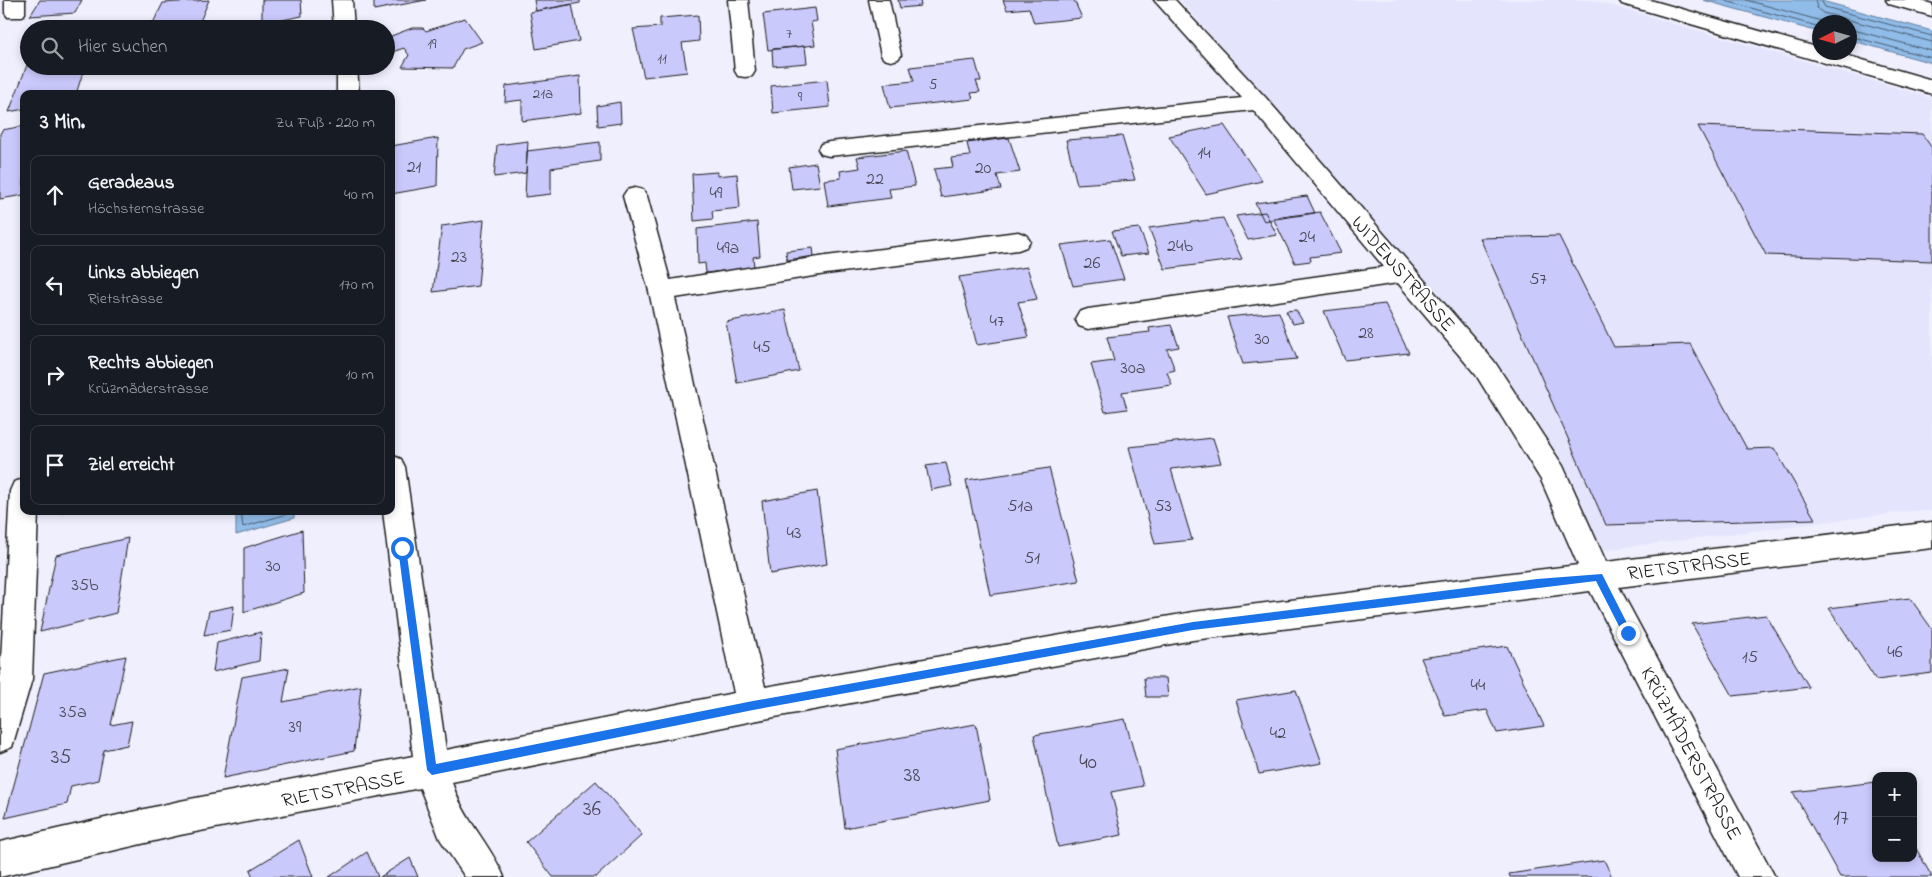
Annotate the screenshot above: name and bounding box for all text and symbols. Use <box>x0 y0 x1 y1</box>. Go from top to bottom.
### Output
north arrow <box>1812 15 1857 60</box>
search box <box>20 20 395 75</box>
house number: 7 <box>786 23 792 45</box>
house number: 19 <box>427 33 437 55</box>
icon: search <box>38 34 66 62</box>
text: Hier suchen <box>78 34 167 61</box>
house number: 11 <box>657 48 667 70</box>
house number: 5 <box>929 74 938 96</box>
house number: 21a <box>533 83 553 105</box>
house number: 9 <box>798 86 803 108</box>
text: 3 Min. <box>40 108 85 138</box>
text: Zu Fuß · 220 m <box>275 111 375 135</box>
house number: 14 <box>1197 141 1211 167</box>
house number: 21 <box>407 155 422 181</box>
house number: 20 <box>975 156 992 182</box>
house number: 22 <box>866 167 884 193</box>
text: Geradeaus <box>88 170 175 197</box>
icon: ahead <box>41 181 69 209</box>
house number: 49 <box>710 181 723 207</box>
text: 40 m <box>344 183 374 207</box>
text: Höchsternstrasse <box>88 197 204 221</box>
street label: WIDENSTRASSE <box>1343 210 1461 339</box>
house number: 24 <box>1299 225 1316 251</box>
house number: 24b <box>1167 234 1193 260</box>
house number: 49a <box>717 236 739 262</box>
house number: 23 <box>451 245 467 271</box>
house number: 26 <box>1084 251 1101 277</box>
text: Links abbiegen <box>88 260 199 287</box>
house number: 57 <box>1529 267 1547 293</box>
icon: left <box>41 271 69 299</box>
text: 170 m <box>339 273 374 297</box>
text: Rietstrasse <box>88 287 163 311</box>
house number: 47 <box>990 309 1005 335</box>
house number: 28 <box>1358 321 1374 347</box>
house number: 30 <box>1254 327 1270 353</box>
house number: 45 <box>753 335 771 361</box>
text: Rechts abbiegen <box>88 350 213 377</box>
house number: 30a <box>1121 356 1145 382</box>
icon: right <box>41 361 69 389</box>
text: 10 m <box>346 363 374 387</box>
text: Krüzmäderstrasse <box>88 377 209 401</box>
icon: arrive <box>41 451 69 479</box>
text: Ziel erreicht <box>88 452 175 479</box>
house number: 51a <box>1007 494 1033 520</box>
house number: 53 <box>1154 494 1172 520</box>
house number: 43 <box>787 521 801 547</box>
route start <box>391 537 414 560</box>
street label: RIETSTRASSE <box>1626 545 1753 589</box>
house number: 51 <box>1024 546 1040 572</box>
house number: 30 <box>265 554 281 580</box>
house number: 35b <box>71 573 99 599</box>
route end <box>1617 622 1640 645</box>
house number: 46 <box>1887 640 1903 666</box>
house number: 15 <box>1742 645 1758 671</box>
street label: KRÜZMÄDERSTRASSE <box>1632 662 1748 846</box>
house number: 44 <box>1471 673 1486 699</box>
house number: 35a <box>59 700 87 726</box>
house number: 39 <box>289 715 302 741</box>
house number: 42 <box>1270 721 1286 747</box>
house number: 35 <box>51 743 71 773</box>
house number: 40 <box>1079 748 1097 778</box>
house number: 38 <box>904 761 920 791</box>
street label: RIETSTRASSE <box>279 764 408 817</box>
map controls <box>1872 772 1917 862</box>
button: + <box>1872 772 1917 817</box>
house number: 36 <box>583 795 601 825</box>
house number: 17 <box>1833 804 1849 834</box>
button: − <box>1872 817 1917 862</box>

